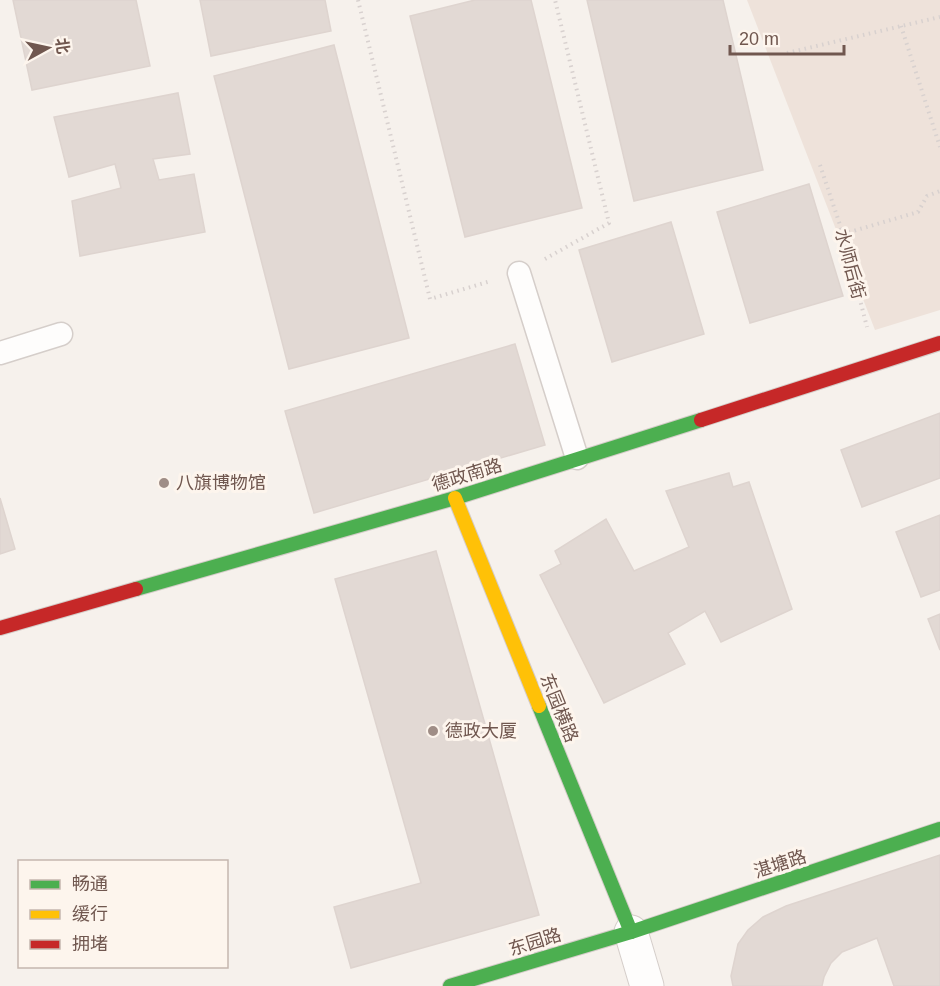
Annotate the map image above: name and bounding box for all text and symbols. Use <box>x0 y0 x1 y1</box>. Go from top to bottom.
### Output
north arrow <box>18 18 78 78</box>
scale bar <box>730 18 844 56</box>
text: 20 m <box>739 29 779 49</box>
text: 北 <box>53 37 72 55</box>
street label: 水师后街 <box>831 227 869 301</box>
street label: 德政南路 <box>430 455 504 495</box>
place label: 八旗博物馆 <box>176 473 266 493</box>
marker: 八旗博物馆 <box>157 476 171 490</box>
street label: 东园横路 <box>536 671 582 745</box>
place label: 德政大厦 <box>445 721 517 741</box>
marker: 德政大厦 <box>426 724 440 738</box>
street label: 湛塘路 <box>751 846 809 882</box>
legend <box>18 860 228 968</box>
text: 畅通 <box>72 874 108 894</box>
text: 缓行 <box>72 904 108 924</box>
street label: 东园路 <box>506 925 564 959</box>
text: 拥堵 <box>72 934 108 954</box>

